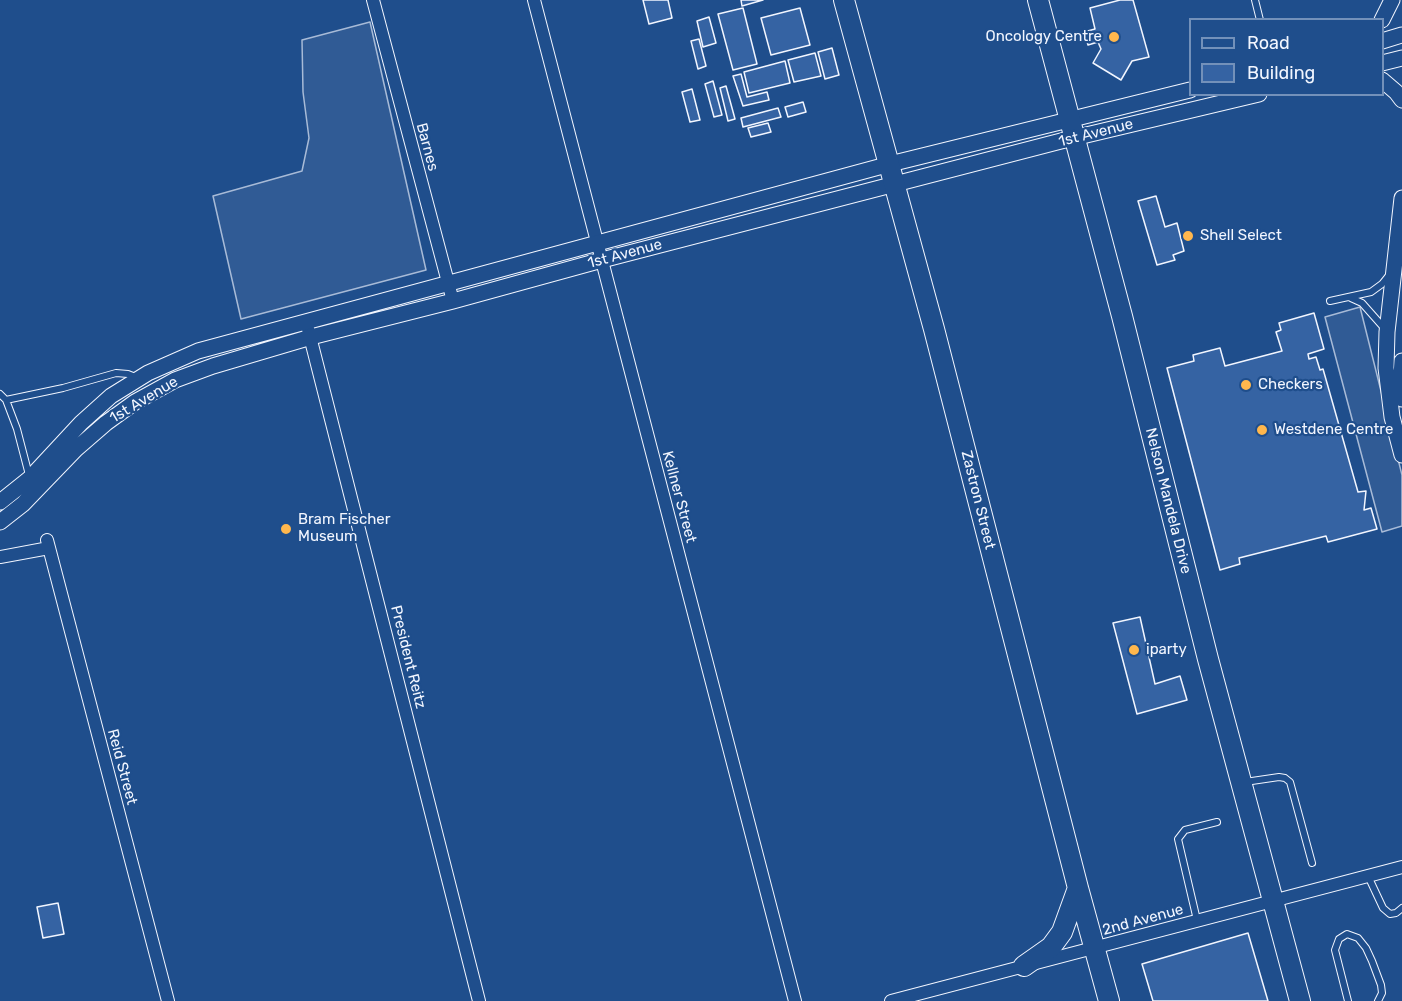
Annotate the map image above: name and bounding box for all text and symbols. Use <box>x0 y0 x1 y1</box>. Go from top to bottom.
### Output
legend <box>1189 18 1384 96</box>
place label: Oncology Centre <box>986 28 1102 46</box>
marker: Oncology Centre <box>1107 30 1121 44</box>
text: Road <box>1247 32 1290 54</box>
text: Building <box>1247 62 1315 84</box>
street label: 1st Avenue <box>1057 115 1135 151</box>
street label: Barnes <box>412 121 442 173</box>
place label: Shell Select <box>1200 227 1282 245</box>
marker: Shell Select <box>1181 229 1195 243</box>
street label: 1st Avenue <box>586 235 664 273</box>
street label: 1st Avenue <box>107 373 181 427</box>
place label: Checkers <box>1258 376 1323 394</box>
marker: Checkers <box>1239 378 1253 392</box>
place label: Westdene Centre <box>1274 421 1393 439</box>
marker: Westdene Centre <box>1255 423 1269 437</box>
street label: Nelson Mandela Drive <box>1141 426 1195 576</box>
street label: Kellner Street <box>658 449 700 545</box>
street label: Zastron Street <box>957 449 999 551</box>
place label: Bram Fischer Museum <box>298 511 390 546</box>
marker: Bram Fischer Museum <box>279 522 293 536</box>
street label: President Reitz <box>386 603 430 711</box>
place label: iparty <box>1146 641 1187 659</box>
marker: iparty <box>1127 643 1141 657</box>
street label: Reid Street <box>103 727 141 807</box>
street label: 2nd Avenue <box>1101 901 1185 939</box>

